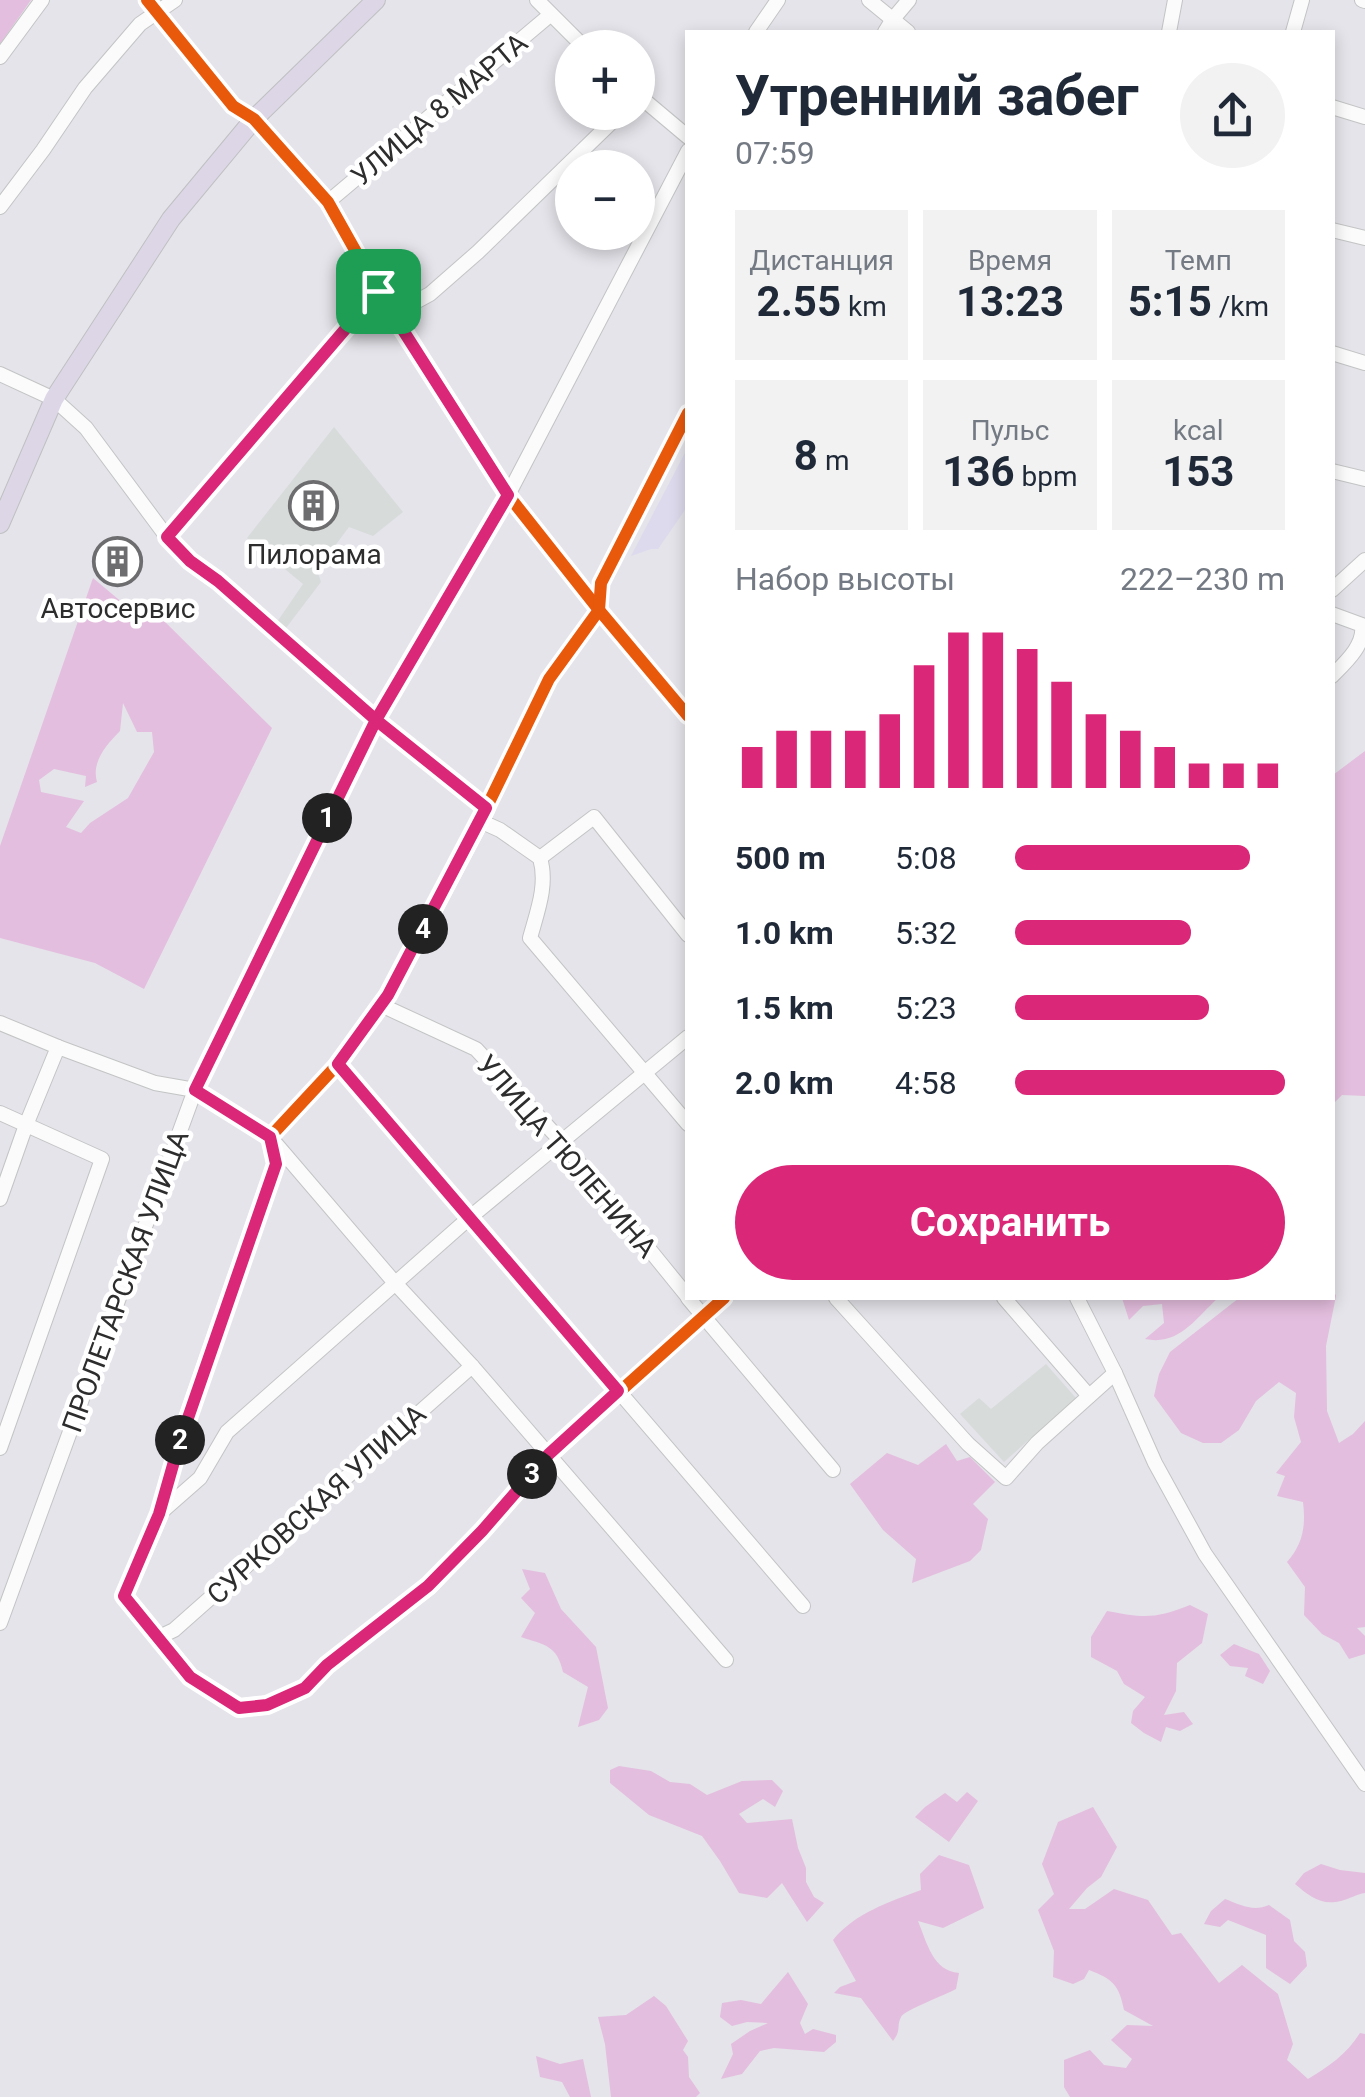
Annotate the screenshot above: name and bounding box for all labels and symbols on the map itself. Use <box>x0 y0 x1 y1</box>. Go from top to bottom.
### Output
street label: УЛИЦА 8 МАРТА <box>345 26 534 193</box>
pin <box>336 249 421 334</box>
building icon: Пилорама <box>288 480 340 532</box>
building icon: Автосервис <box>92 535 144 587</box>
place label: Пилорама <box>246 538 382 571</box>
place label: Автосервис <box>40 592 196 625</box>
pin: 1 <box>302 793 352 843</box>
pin: 4 <box>398 904 448 954</box>
street label: УЛИЦА ТЮЛЕНИНА <box>470 1048 664 1264</box>
street label: ПРОЛЕТАРСКАЯ УЛИЦА <box>55 1126 196 1437</box>
street label: СУРКОВСКАЯ УЛИЦА <box>200 1398 432 1611</box>
pin: 2 <box>155 1415 205 1465</box>
pin: 3 <box>507 1449 557 1499</box>

